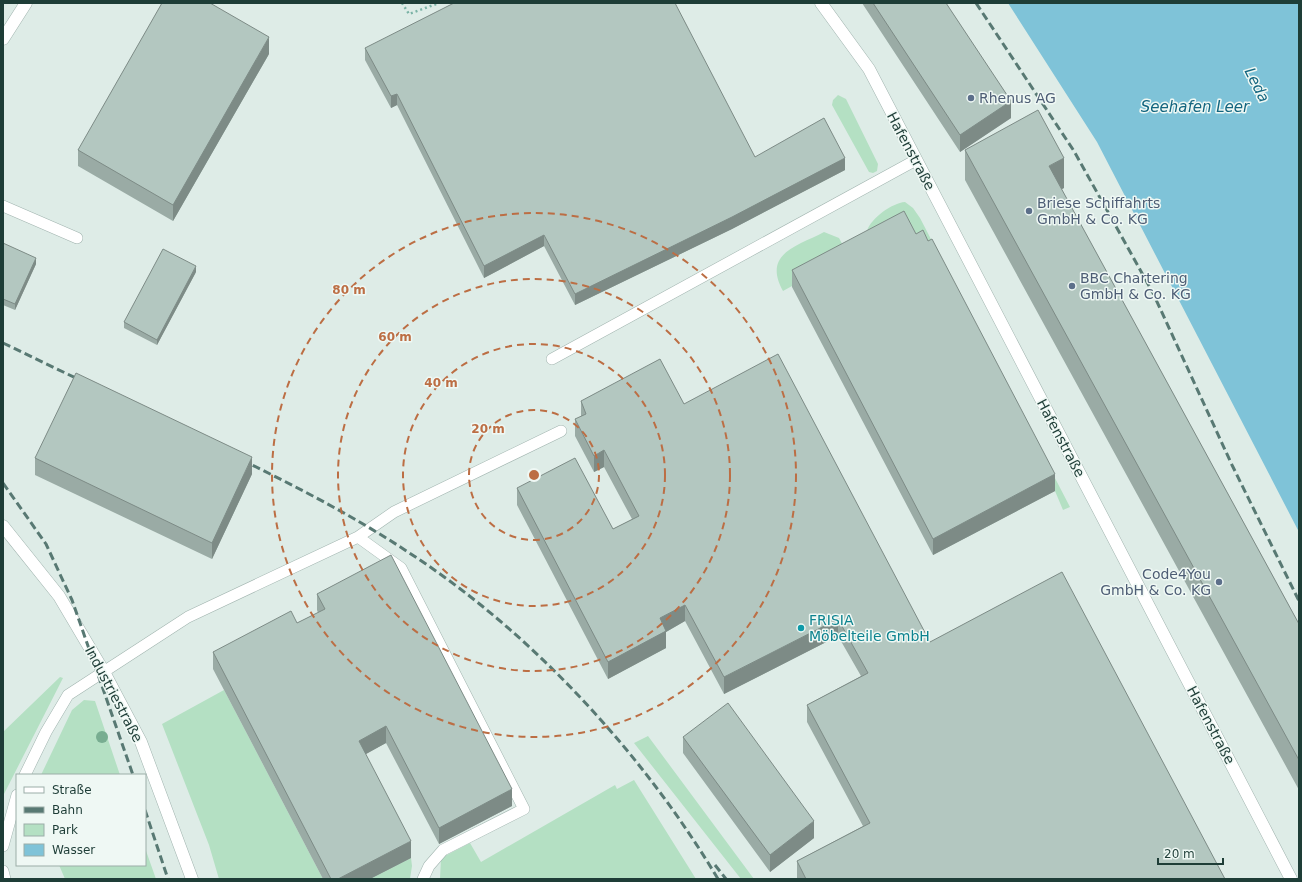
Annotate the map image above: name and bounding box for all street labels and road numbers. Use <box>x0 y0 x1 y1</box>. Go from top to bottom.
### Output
street label: Hafenstraße <box>884 109 938 193</box>
street label: Hafenstraße <box>1034 396 1088 480</box>
street label: Industriestraße <box>82 643 146 745</box>
street label: Hafenstraße <box>1184 683 1238 767</box>

